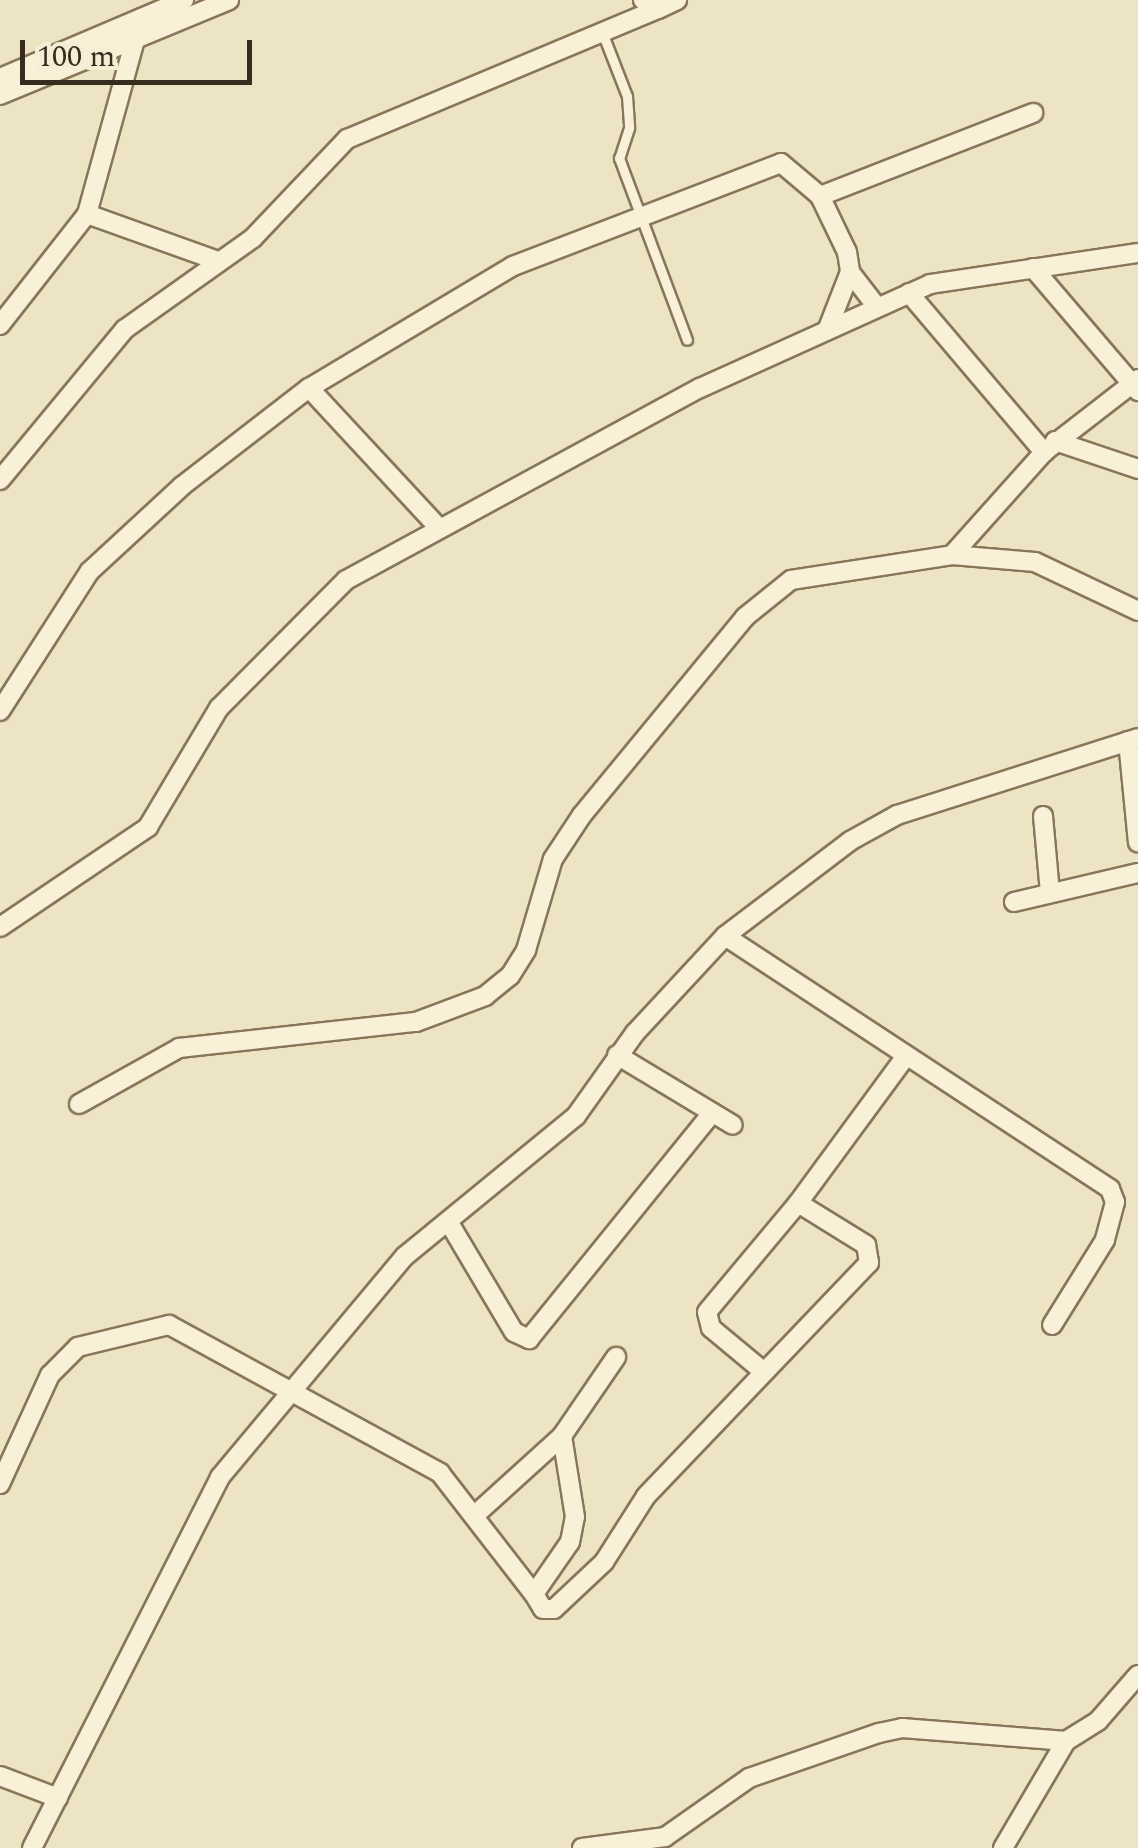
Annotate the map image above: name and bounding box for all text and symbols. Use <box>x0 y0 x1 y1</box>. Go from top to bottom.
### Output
scale bar <box>25 20 258 82</box>
text: 100 m <box>37 34 115 80</box>

